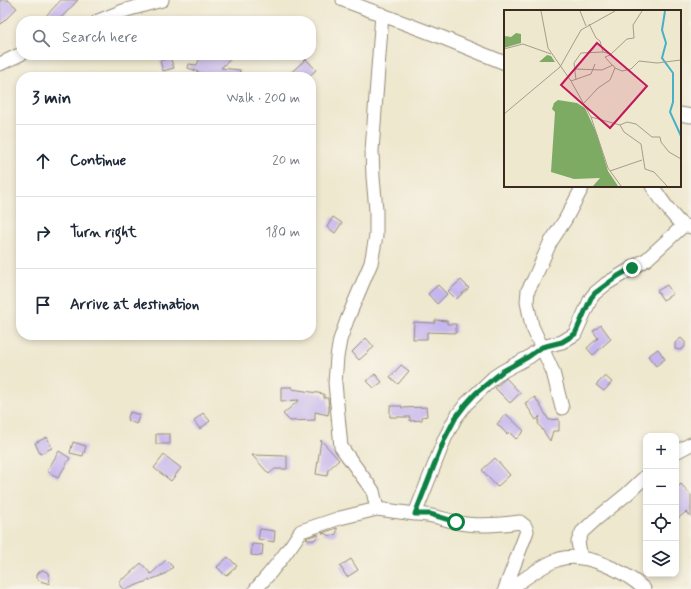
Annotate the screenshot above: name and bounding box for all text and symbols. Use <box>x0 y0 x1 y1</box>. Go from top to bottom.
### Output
inset map <box>504 10 681 187</box>
search box <box>16 16 316 60</box>
icon: search <box>30 27 52 49</box>
text: Search here <box>62 28 138 48</box>
text: 3 min <box>32 87 71 109</box>
text: Walk · 200 m <box>226 90 300 107</box>
icon: ahead <box>32 150 54 172</box>
text: Continue <box>70 151 126 171</box>
text: 20 m <box>272 152 300 169</box>
icon: right <box>32 222 54 244</box>
text: Turn right <box>70 223 137 243</box>
text: 180 m <box>265 224 300 241</box>
route end <box>623 259 641 277</box>
icon: arrive <box>32 294 54 316</box>
text: Arrive at destination <box>70 295 199 315</box>
map controls <box>643 433 679 577</box>
button: + <box>643 433 679 469</box>
button: − <box>643 469 679 505</box>
button: locate <box>643 505 679 541</box>
route start <box>447 513 465 531</box>
button: layers <box>643 541 679 577</box>

